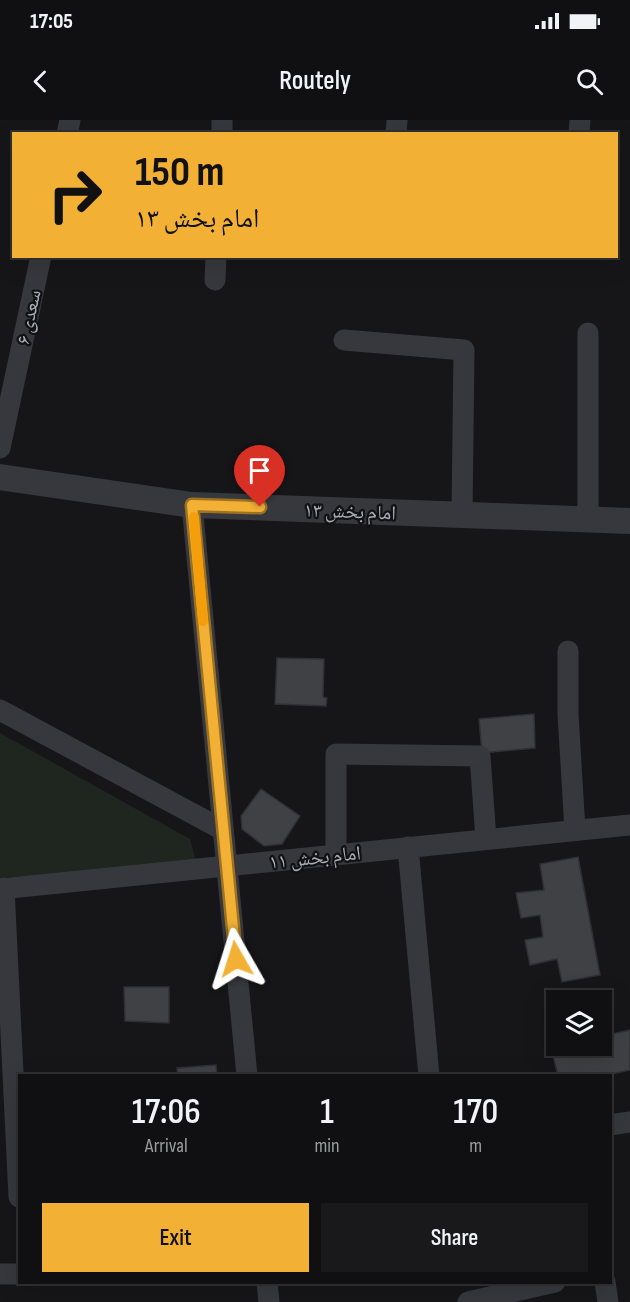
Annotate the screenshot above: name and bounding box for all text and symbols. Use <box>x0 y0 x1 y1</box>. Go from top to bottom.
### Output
text: 17:05 <box>30 8 73 35</box>
icon: back <box>24 65 57 98</box>
text: Routely <box>279 65 351 97</box>
icon: search <box>573 65 606 98</box>
text: 150 m <box>135 147 224 198</box>
icon: right <box>36 156 114 234</box>
text: امام بخش ۱۳ <box>135 203 259 235</box>
street label: سعدی ۶ <box>11 288 46 347</box>
pin <box>234 445 285 507</box>
icon: arrive <box>243 454 276 487</box>
street label: امام بخش ۱۳ <box>303 498 396 527</box>
street label: امام بخش ۱۱ <box>268 841 362 876</box>
position arrow <box>204 927 268 991</box>
map controls <box>546 990 612 1056</box>
button: layers <box>546 990 612 1056</box>
text: 17:06 <box>132 1091 201 1134</box>
text: 1 <box>320 1091 334 1134</box>
text: 170 <box>453 1091 498 1134</box>
text: Arrival <box>145 1134 188 1158</box>
text: min <box>314 1134 340 1158</box>
text: m <box>469 1134 482 1158</box>
button: Exit <box>42 1203 309 1272</box>
button: Share <box>321 1203 588 1272</box>

